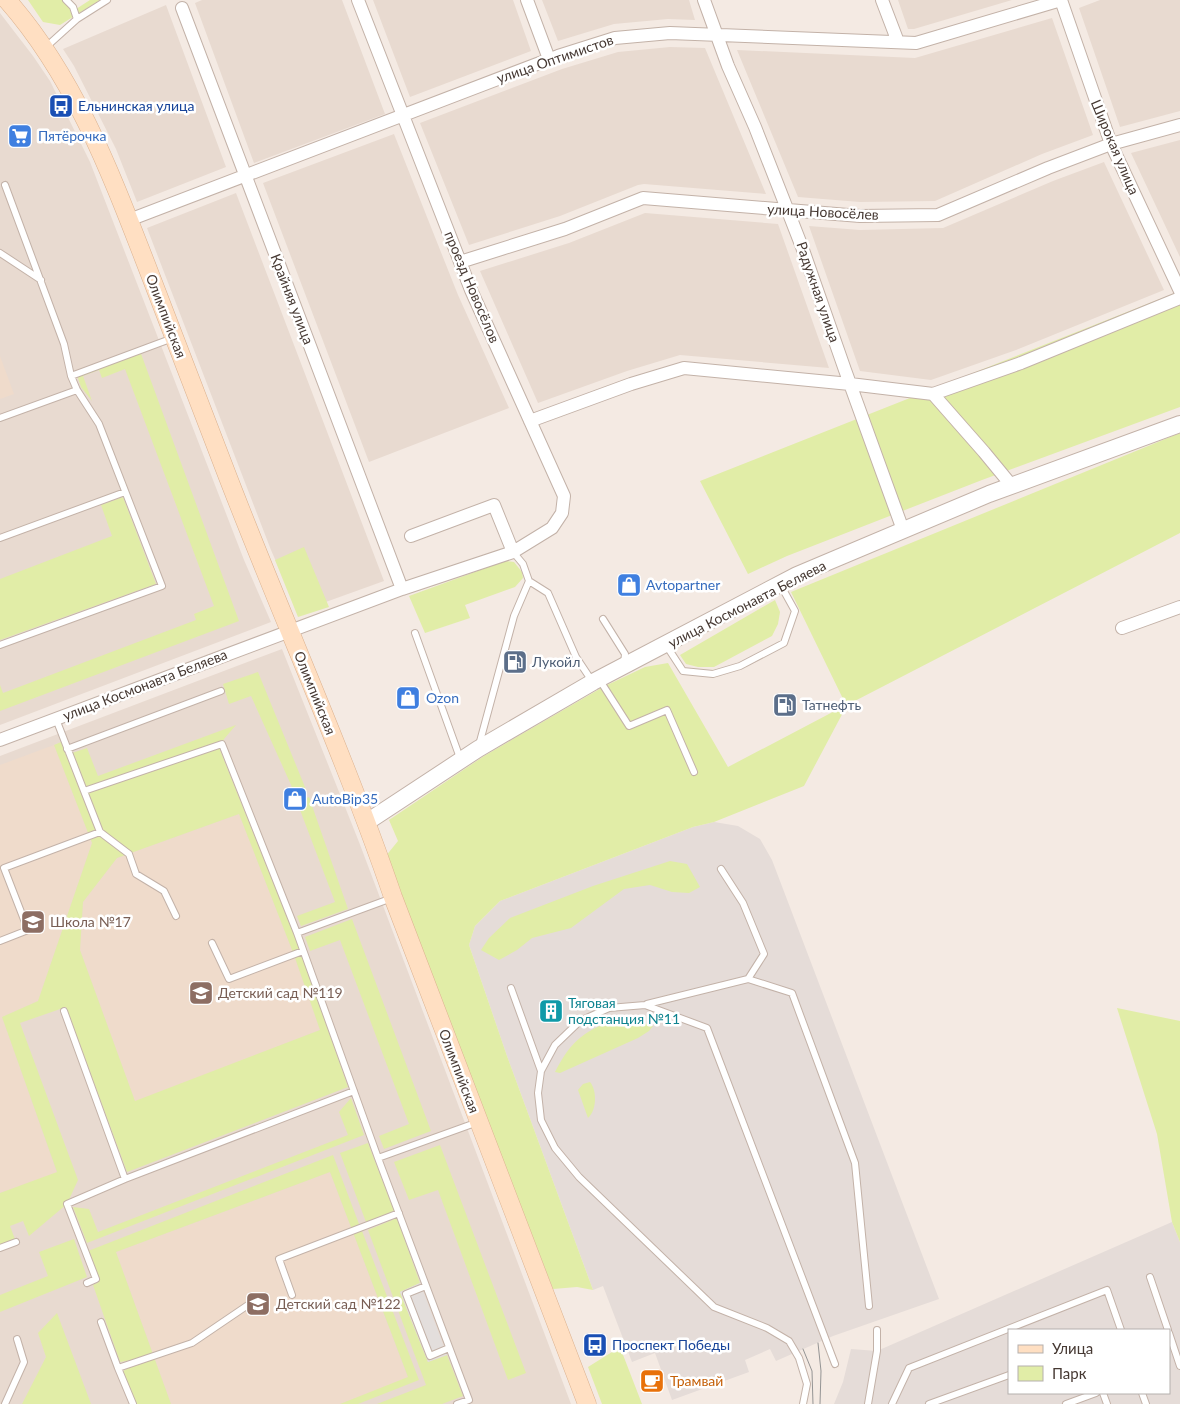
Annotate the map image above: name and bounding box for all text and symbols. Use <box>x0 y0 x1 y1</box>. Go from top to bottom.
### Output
street label: улица Оптимистов <box>494 31 615 86</box>
bus stop icon: Ельнинская улица <box>48 93 74 119</box>
place label: Ельнинская улица <box>78 97 194 114</box>
street label: Широкая улица <box>1088 97 1143 197</box>
supermarket icon: Пятёрочка <box>7 123 33 149</box>
place label: Пятёрочка <box>38 127 106 144</box>
street label: улица Новосёлев <box>767 200 879 223</box>
street label: проезд Новосёлов <box>441 228 504 345</box>
street label: Радужная улица <box>793 239 844 344</box>
street label: Крайняя улица <box>267 251 318 347</box>
street label: Олимпийская <box>143 271 190 360</box>
street label: улица Космонавта Беляева <box>665 556 829 651</box>
shop icon: Avtopartner <box>616 572 642 598</box>
place label: Avtopartner <box>646 576 720 593</box>
street label: улица Космонавта Беляева <box>60 645 229 724</box>
street label: Олимпийская <box>291 649 340 737</box>
fuel station icon: Лукойл <box>502 649 528 675</box>
place label: Лукойл <box>531 653 580 670</box>
shop icon: Ozon <box>395 685 421 711</box>
place label: Ozon <box>426 689 459 706</box>
fuel station icon: Татнефть <box>772 692 798 718</box>
place label: Татнефть <box>802 696 861 713</box>
shop icon: AutoBip35 <box>282 786 308 812</box>
place label: AutoBip35 <box>312 790 378 807</box>
school or university icon: Школа №17 <box>20 909 46 935</box>
place label: Школа №17 <box>50 913 131 930</box>
school or university icon: Детский сад №119 <box>188 980 214 1006</box>
place label: Детский сад №119 <box>218 984 343 1001</box>
place label: Тяговая подстанция №11 <box>568 994 680 1027</box>
building icon: Тяговая подстанция №11 <box>538 998 564 1024</box>
street label: Олимпийская <box>436 1026 483 1115</box>
school or university icon: Детский сад №122 <box>245 1291 271 1317</box>
place label: Детский сад №122 <box>276 1295 401 1312</box>
legend <box>1008 1329 1170 1394</box>
bus stop icon: Проспект Победы <box>582 1332 608 1358</box>
place label: Проспект Победы <box>612 1336 730 1353</box>
text: Улица <box>1052 1339 1093 1357</box>
text: Парк <box>1052 1364 1087 1382</box>
cafe icon: Трамвай <box>639 1368 665 1394</box>
place label: Трамвай <box>670 1372 723 1389</box>

